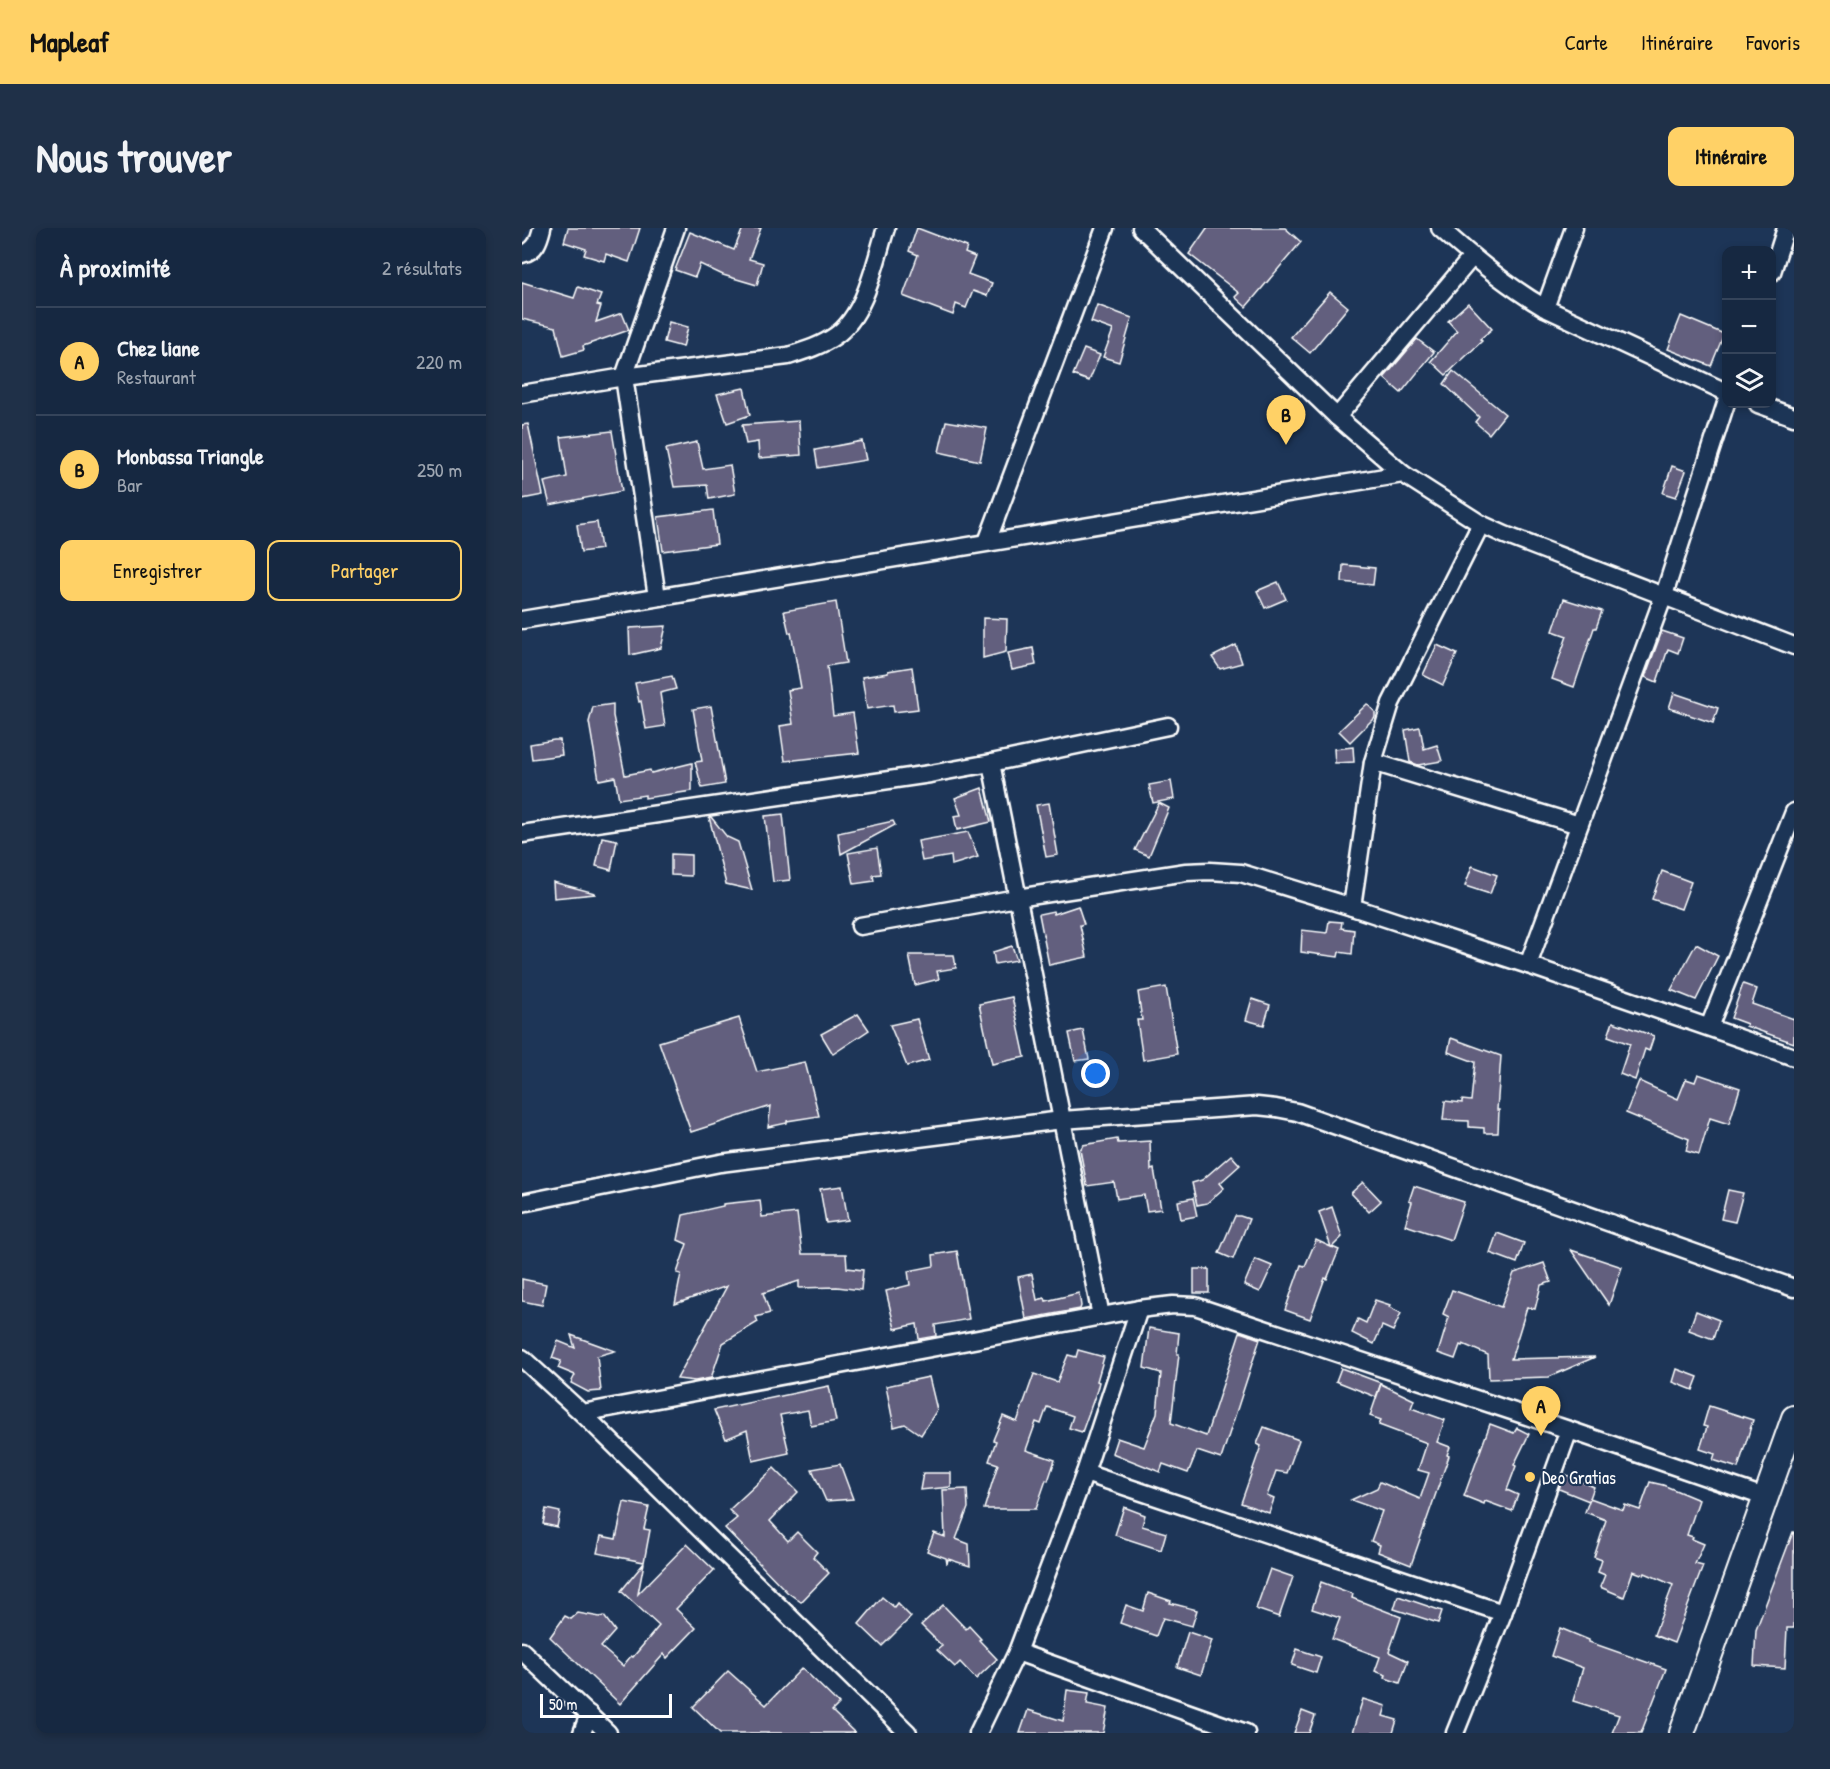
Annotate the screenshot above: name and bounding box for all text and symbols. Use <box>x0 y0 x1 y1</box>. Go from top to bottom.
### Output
text: Mapleaf <box>30 23 109 61</box>
text: Carte <box>1565 28 1608 57</box>
text: Itinéraire <box>1641 28 1713 57</box>
text: Favoris <box>1746 28 1800 57</box>
button: Itinéraire <box>1668 127 1794 186</box>
text: Nous trouver <box>36 128 232 185</box>
map controls <box>1722 246 1776 408</box>
button: + <box>1722 246 1776 300</box>
text: À proximité <box>60 250 171 285</box>
text: 2 résultats <box>382 254 462 281</box>
button: − <box>1722 300 1776 354</box>
text: Chez liane <box>117 333 200 363</box>
text: A <box>75 348 84 375</box>
text: 220 m <box>416 348 462 375</box>
button: layers <box>1722 354 1776 408</box>
text: Restaurant <box>117 363 196 390</box>
pin: B <box>1266 396 1305 445</box>
text: Monbassa Triangle <box>117 441 264 471</box>
text: B <box>74 456 85 483</box>
text: 250 m <box>417 456 462 483</box>
text: Bar <box>117 471 143 498</box>
button: Enregistrer <box>60 540 255 601</box>
button: Partager <box>267 540 462 601</box>
your location <box>1081 1059 1110 1088</box>
pin: A <box>1522 1386 1560 1436</box>
place label: Deo Gratias <box>1542 1465 1616 1490</box>
marker: Deo Gratias <box>1523 1470 1537 1484</box>
scale bar <box>540 1691 672 1718</box>
text: 50 m <box>549 1693 578 1715</box>

